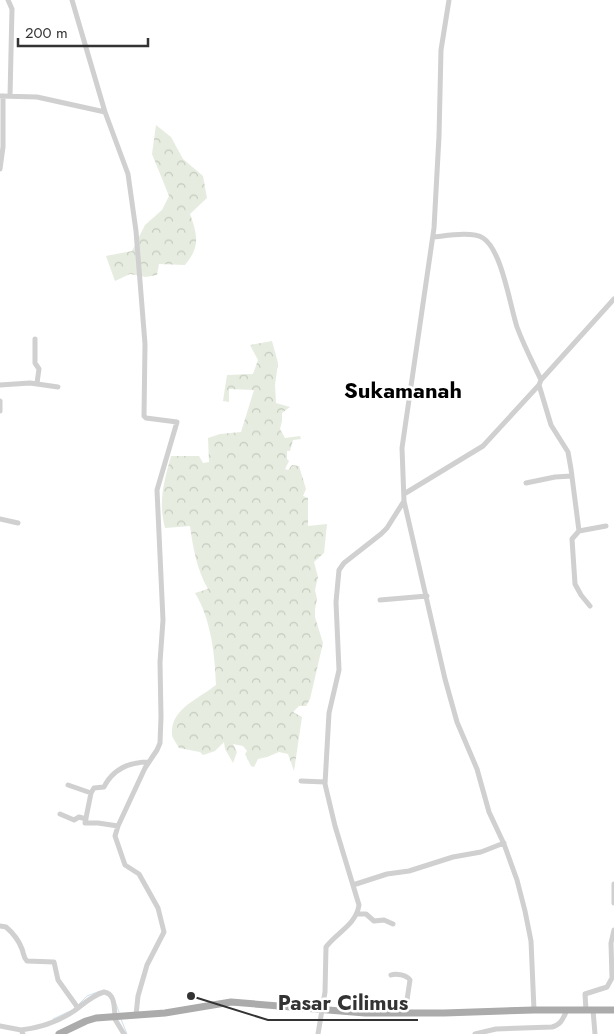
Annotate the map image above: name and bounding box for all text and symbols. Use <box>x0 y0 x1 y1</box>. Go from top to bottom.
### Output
scale bar <box>18 15 148 47</box>
text: 200 m <box>25 22 68 44</box>
district label: Sukamanah <box>344 374 462 406</box>
callout: Pasar Cilimus <box>268 984 418 1020</box>
text: Pasar Cilimus <box>278 988 409 1018</box>

